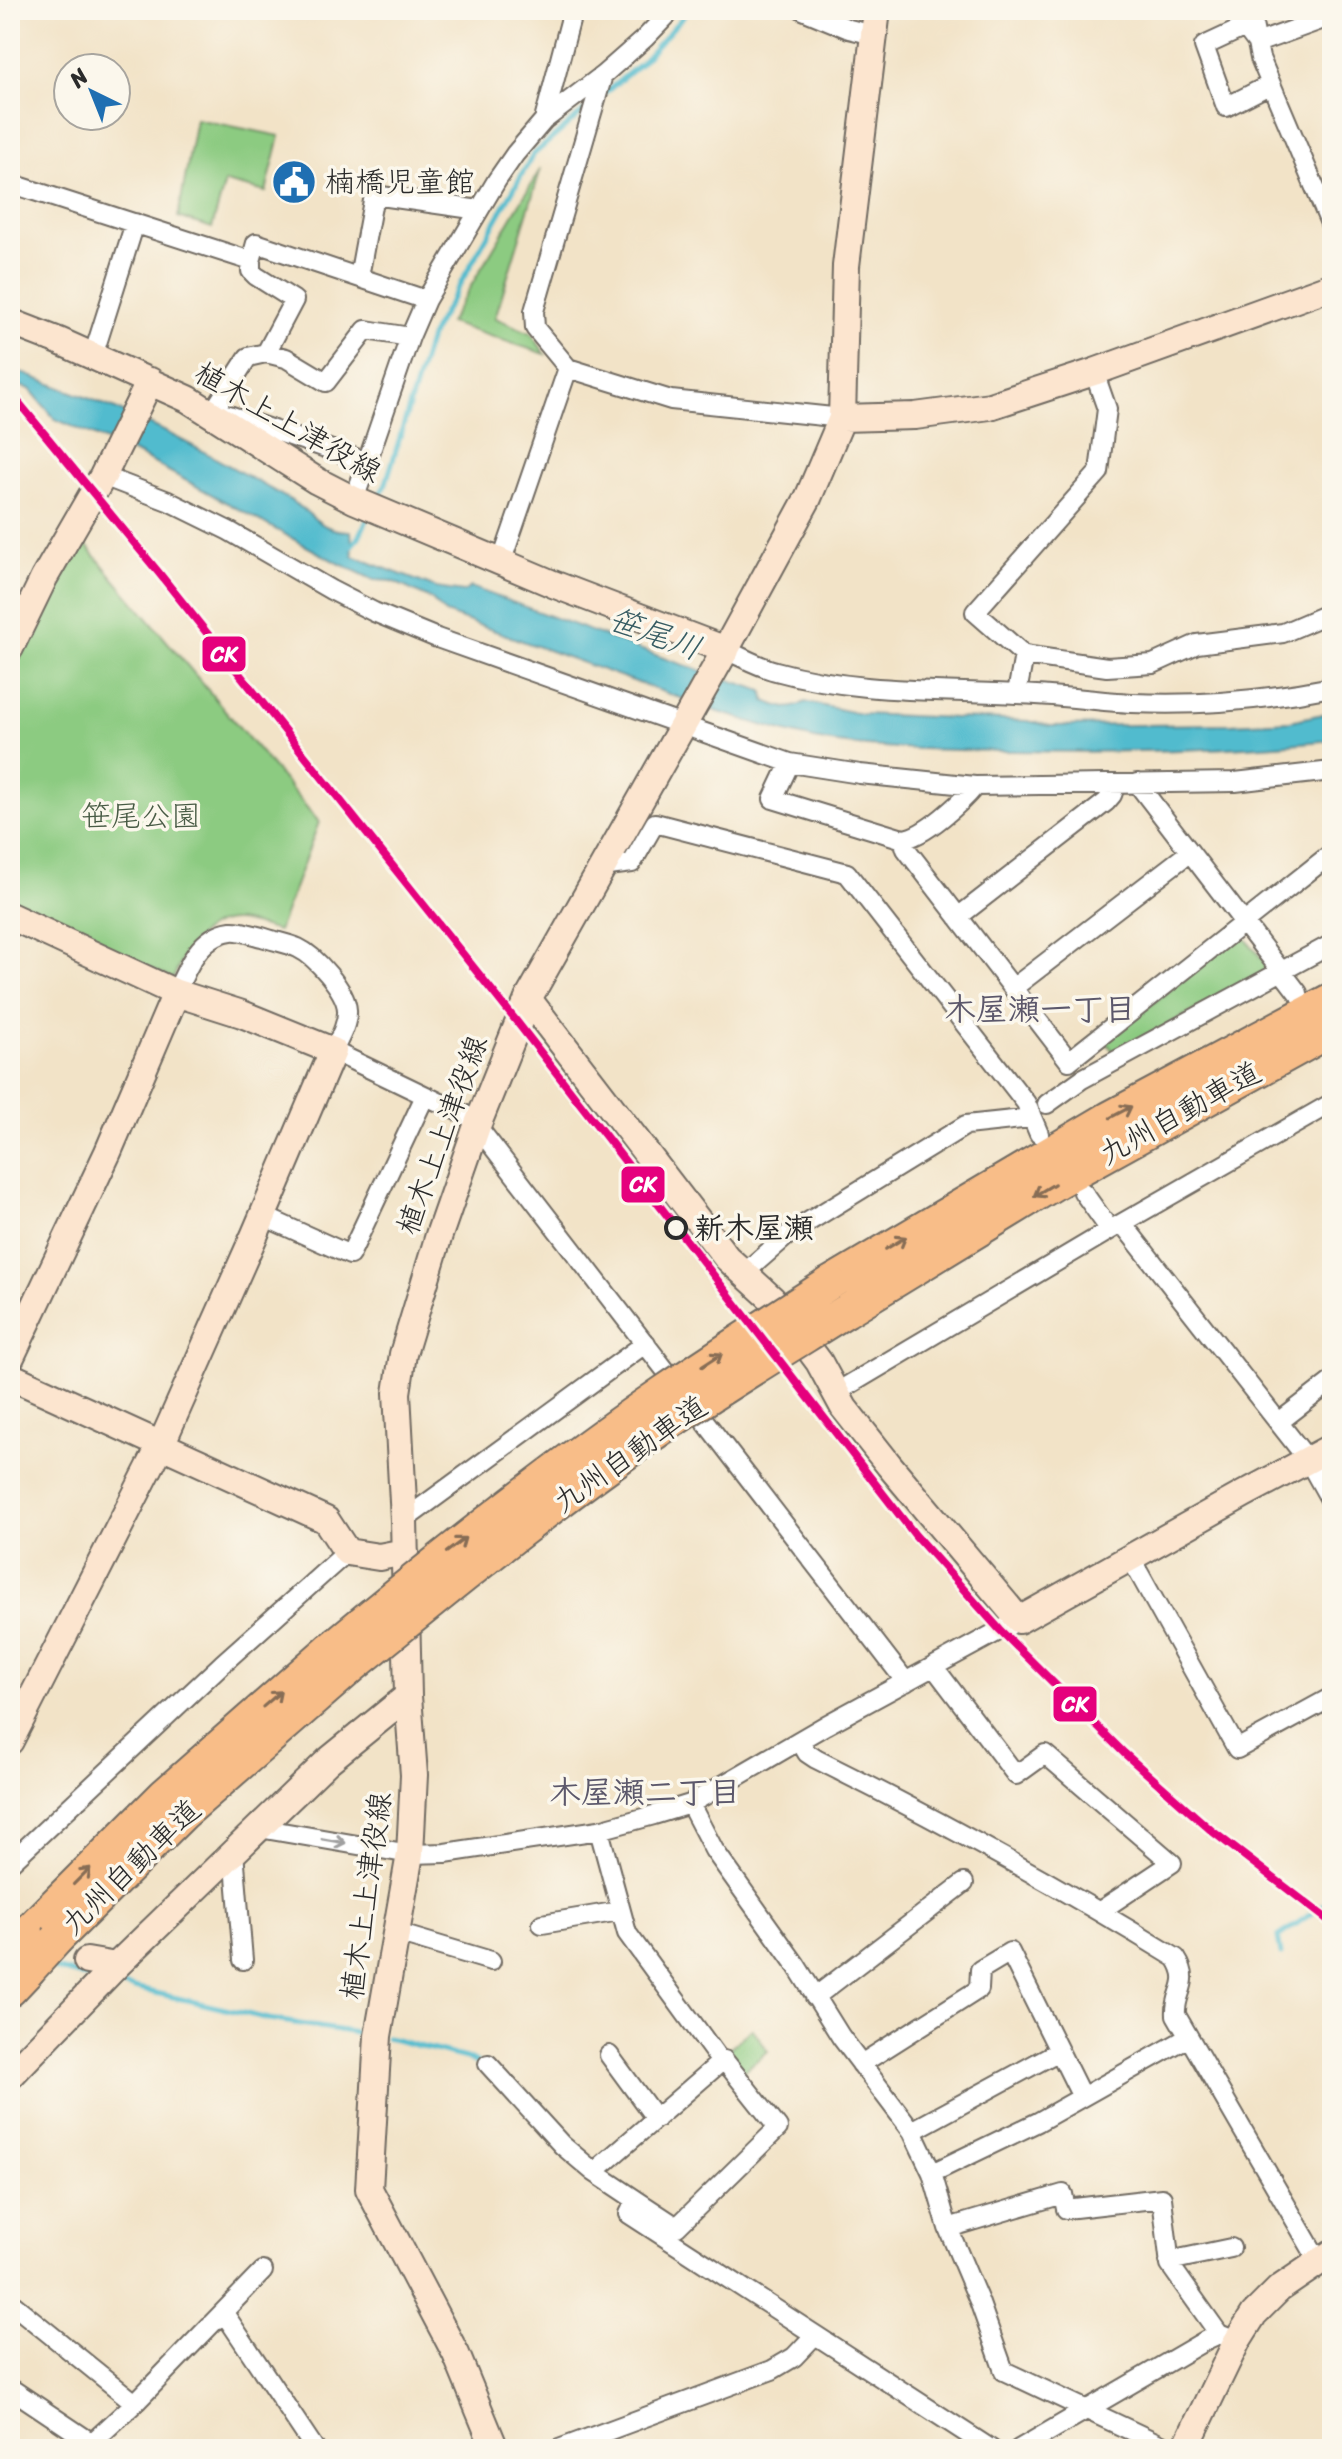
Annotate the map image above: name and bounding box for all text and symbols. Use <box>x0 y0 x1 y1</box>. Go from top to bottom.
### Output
north arrow <box>52 52 132 132</box>
text: N <box>59 58 98 98</box>
place label: 楠橋児童館 <box>325 155 475 209</box>
public building icon: 楠橋児童館 <box>270 158 318 206</box>
street label: 植木上上津役線 <box>184 346 392 498</box>
water label: 笹尾川 <box>600 591 710 677</box>
line badge: CK <box>201 635 247 673</box>
text: CK <box>209 635 239 674</box>
park label: 笹尾公園 <box>81 789 201 843</box>
district label: 木屋瀬一丁目 <box>944 981 1136 1038</box>
street label: 植木上上津役線 <box>381 1027 503 1243</box>
street label: 九州自動車道 <box>1088 1046 1272 1180</box>
one-way arrow <box>1109 1103 1132 1119</box>
line badge: CK <box>620 1165 666 1204</box>
text: CK <box>628 1165 658 1204</box>
one-way arrow <box>1033 1182 1056 1198</box>
place label: 新木屋瀬 <box>694 1201 814 1255</box>
marker: 新木屋瀬 <box>665 1217 687 1239</box>
one-way arrow <box>884 1234 907 1250</box>
one-way arrow <box>701 1352 723 1368</box>
street label: 九州自動車道 <box>541 1380 719 1528</box>
one-way arrow <box>445 1537 466 1554</box>
line badge: CK <box>1052 1685 1098 1723</box>
text: CK <box>1060 1685 1090 1724</box>
one-way arrow <box>262 1691 282 1709</box>
district label: 木屋瀬二丁目 <box>549 1764 741 1821</box>
street label: 九州自動車道 <box>48 1785 214 1949</box>
street label: 植木上上津役線 <box>325 1788 407 2004</box>
one-way arrow <box>321 1835 347 1850</box>
one-way arrow <box>72 1867 91 1886</box>

